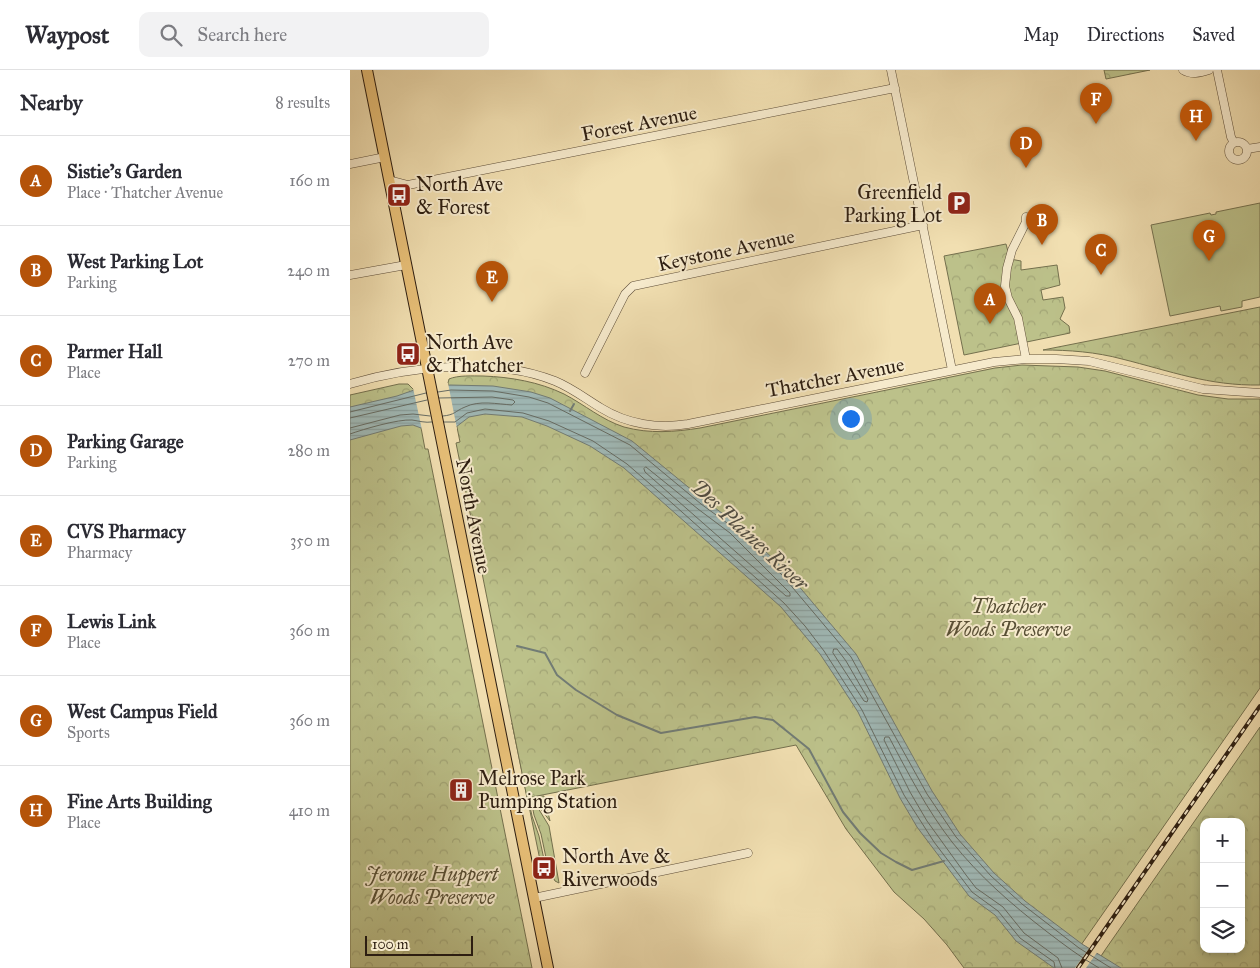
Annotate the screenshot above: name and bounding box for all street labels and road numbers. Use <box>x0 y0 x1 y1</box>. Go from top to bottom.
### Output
street label: Forest Avenue <box>579 100 699 146</box>
street label: Keystone Avenue <box>655 224 797 276</box>
street label: Thatcher Avenue <box>764 352 906 402</box>
street label: North Avenue <box>451 456 497 576</box>

